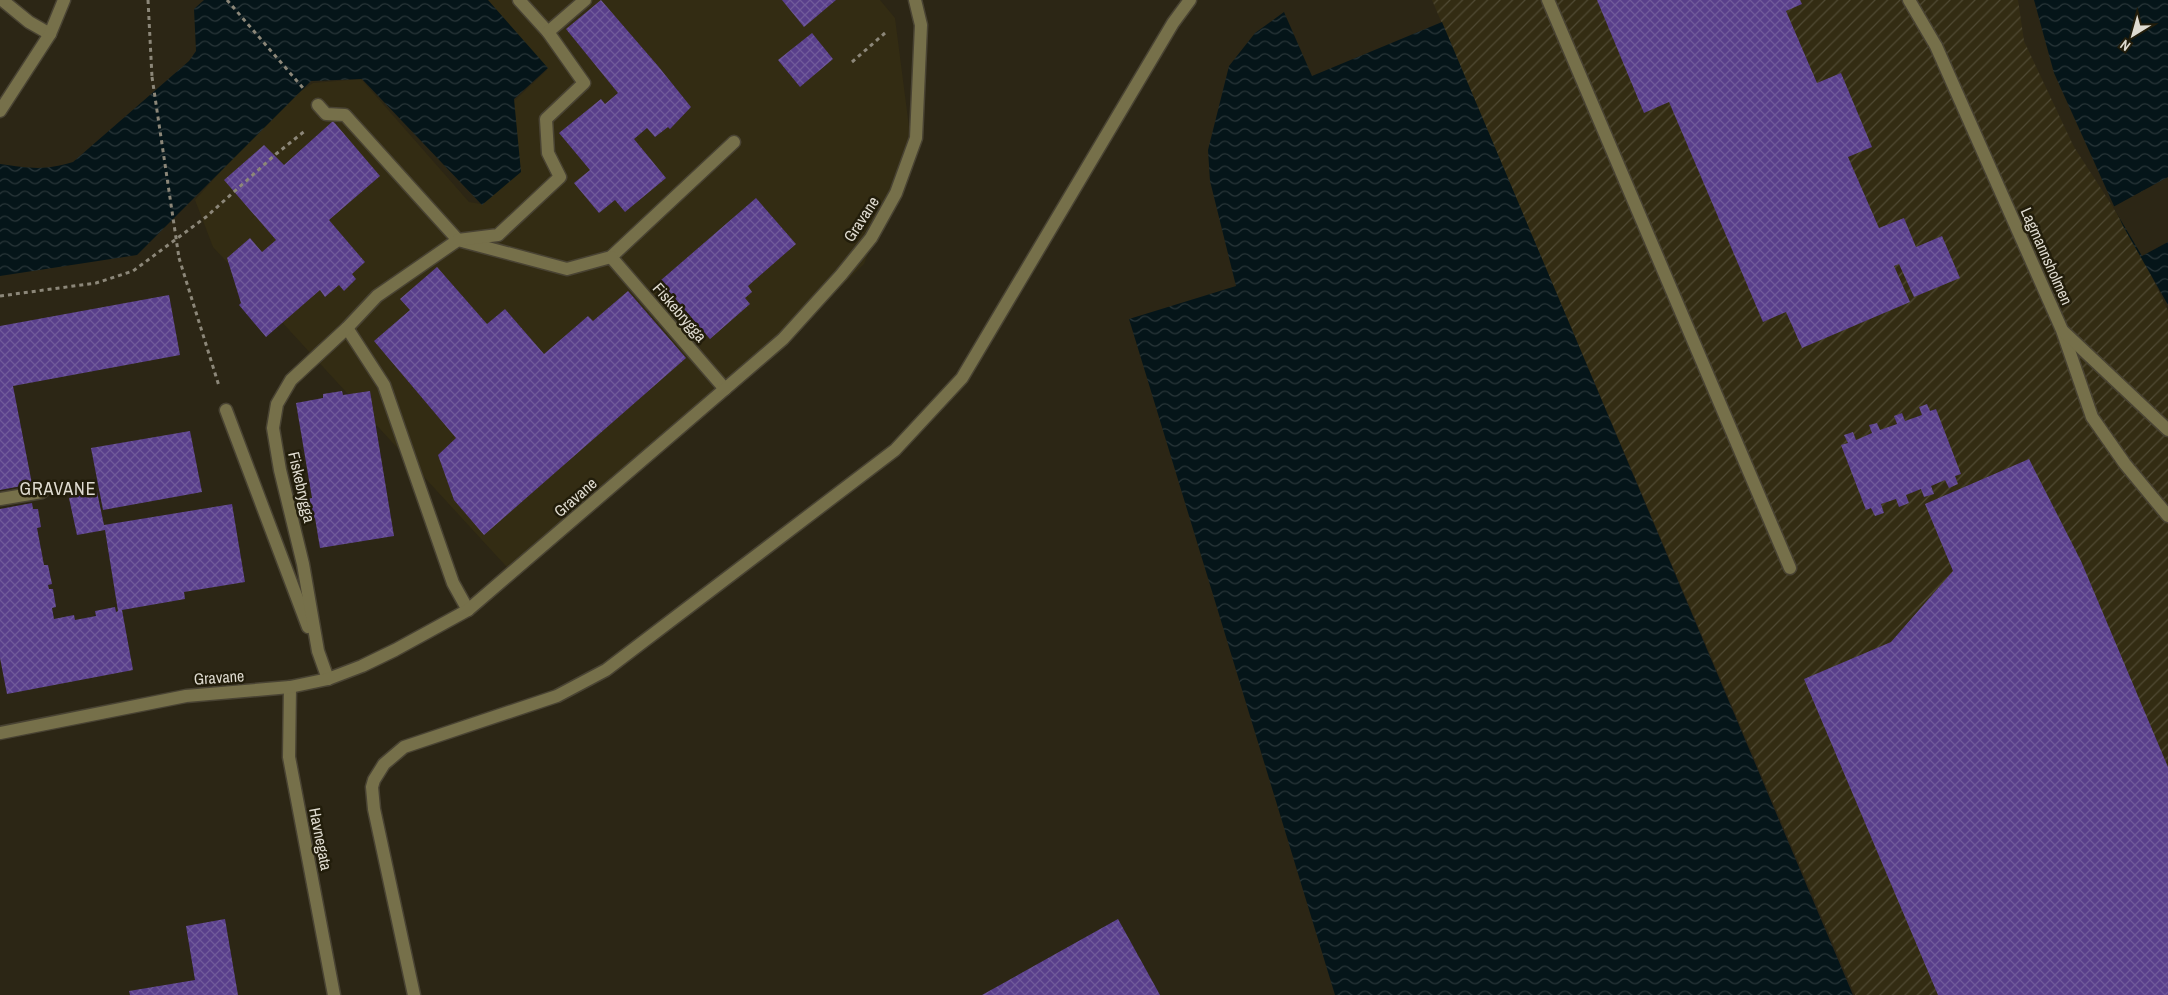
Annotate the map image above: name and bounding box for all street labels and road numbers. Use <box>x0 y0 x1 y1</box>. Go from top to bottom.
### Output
street label: Gravane <box>838 192 884 246</box>
street label: Lagmannsholmen <box>2016 204 2078 308</box>
street label: Fiskebrygga <box>648 278 712 347</box>
street label: Fiskebrygga <box>283 449 321 525</box>
street label: Gravane <box>549 472 601 522</box>
street label: Gravane <box>193 664 245 690</box>
street label: Havnegata <box>304 806 338 873</box>

